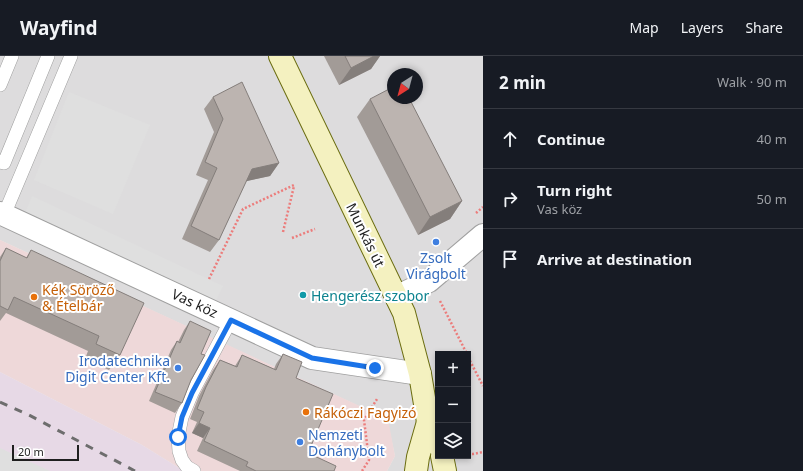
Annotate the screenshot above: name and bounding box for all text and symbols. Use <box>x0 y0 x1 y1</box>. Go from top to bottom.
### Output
text: Wayfind <box>20 15 98 41</box>
text: Map <box>630 18 659 37</box>
text: Layers <box>681 18 723 37</box>
text: Share <box>745 18 783 37</box>
north arrow <box>387 68 423 104</box>
text: 2 min <box>499 71 546 94</box>
text: Walk · 90 m <box>717 73 787 91</box>
icon: ahead <box>499 128 521 150</box>
text: Continue <box>537 129 605 149</box>
text: 40 m <box>757 130 787 148</box>
text: Turn right <box>537 180 612 200</box>
icon: right <box>499 188 521 210</box>
text: 50 m <box>757 190 787 208</box>
street label: Munkás út <box>342 200 390 270</box>
text: Vas köz <box>537 200 582 218</box>
marker: Zsolt Virágbolt <box>431 237 441 247</box>
place label: Zsolt Virágbolt <box>406 248 466 283</box>
icon: arrive <box>499 248 521 270</box>
text: Arrive at destination <box>537 249 692 269</box>
place label: Kék Söröző & Ételbár <box>42 280 115 315</box>
street label: Vas köz <box>169 284 221 322</box>
place label: Hengerész szobor <box>311 286 430 305</box>
marker: Hengerész szobor <box>298 290 308 300</box>
marker: Kék Söröző & Ételbár <box>29 292 39 302</box>
place label: Irodatechnika Digit Center Kft. <box>65 351 170 386</box>
map controls <box>435 351 471 459</box>
button: + <box>435 351 471 387</box>
route end <box>366 359 384 377</box>
marker: Irodatechnika Digit Center Kft. <box>173 363 183 373</box>
button: − <box>435 387 471 423</box>
place label: Rákóczi Fagyizó <box>314 403 417 422</box>
marker: Rákóczi Fagyizó <box>301 407 311 417</box>
button: layers <box>435 423 471 459</box>
place label: Nemzeti Dohánybolt <box>308 425 385 460</box>
route start <box>169 428 187 446</box>
marker: Nemzeti Dohánybolt <box>295 437 305 447</box>
scale bar <box>12 443 79 462</box>
text: 20 m <box>18 444 44 459</box>

